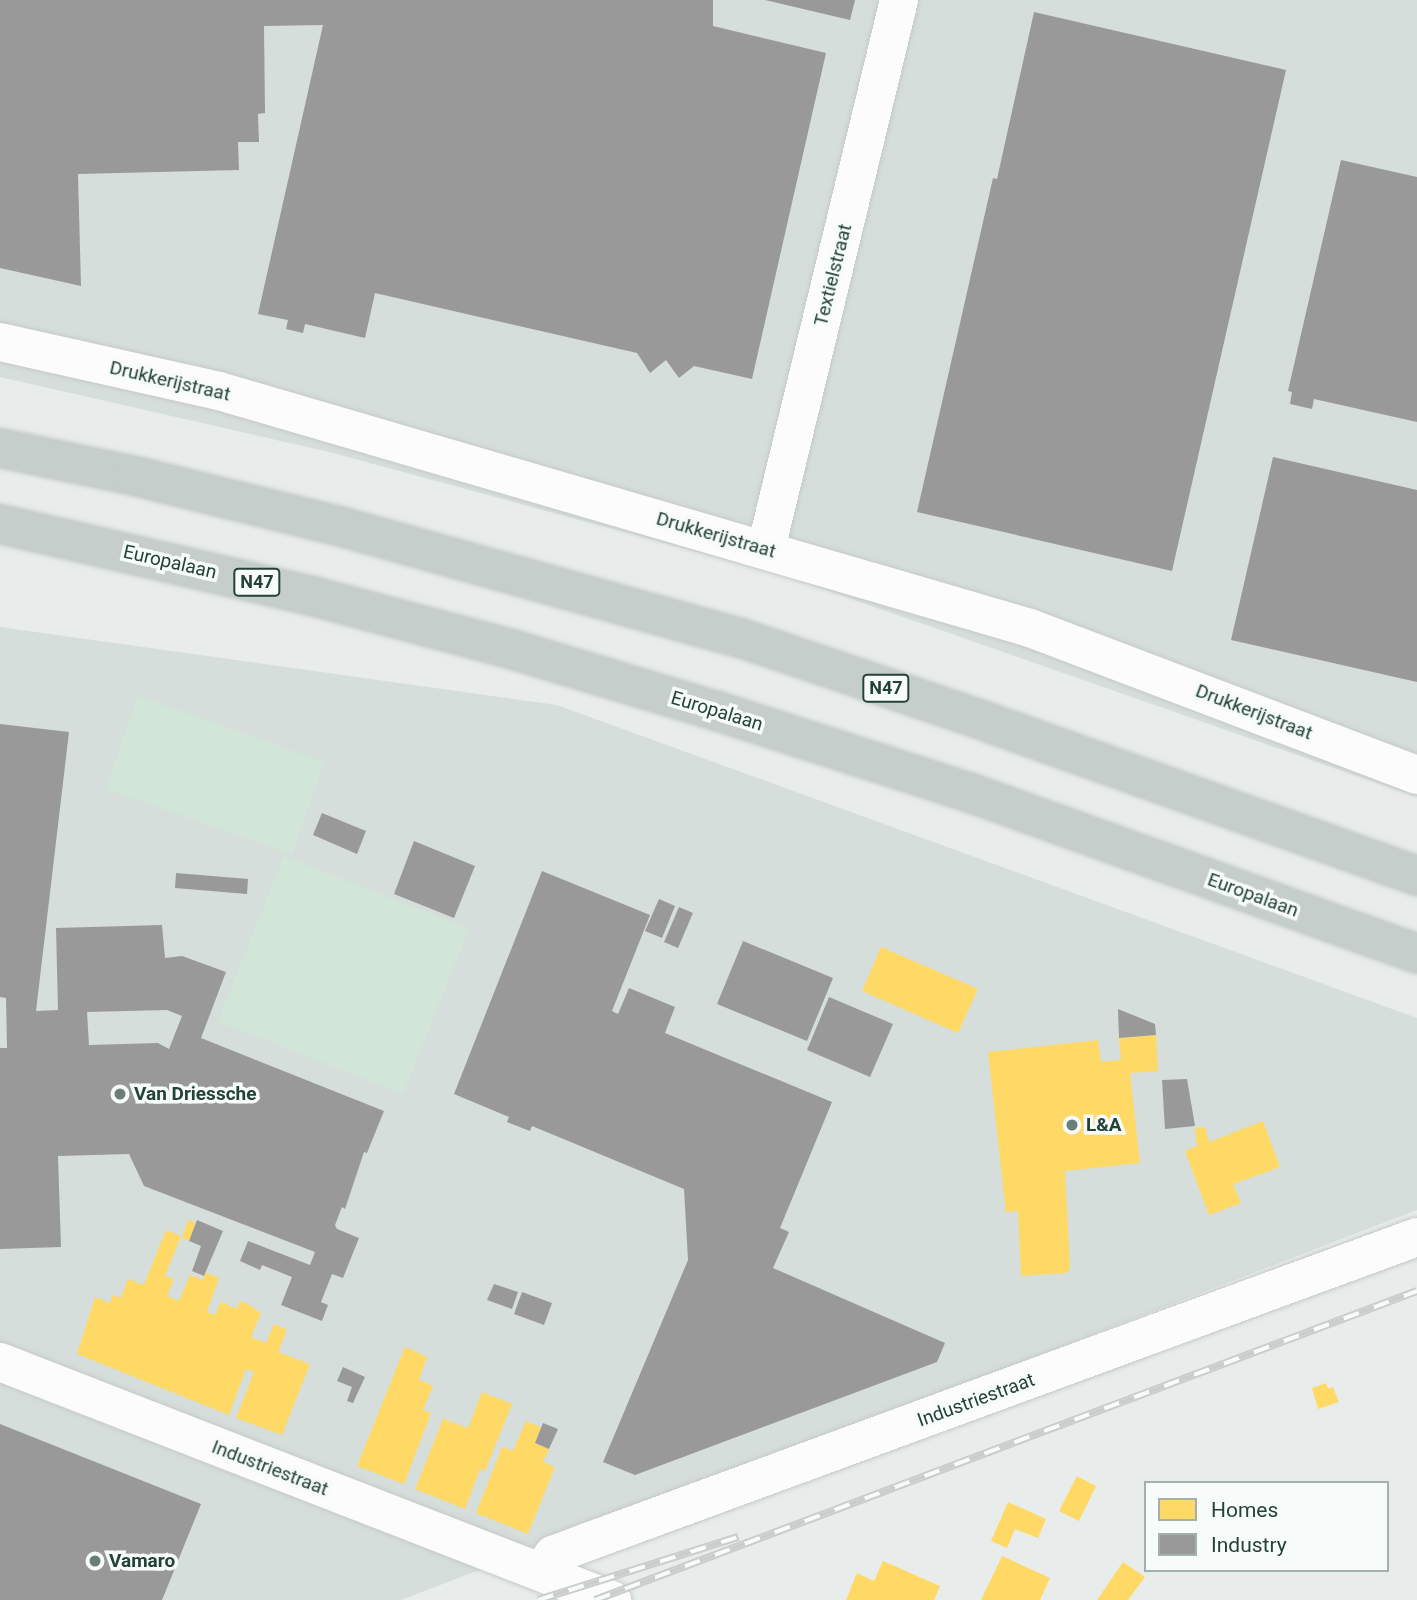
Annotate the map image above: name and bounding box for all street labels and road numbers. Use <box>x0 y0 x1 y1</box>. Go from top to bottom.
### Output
street label: Textielstraat <box>809 222 857 328</box>
street label: Drukkerijstraat <box>107 356 233 406</box>
street label: Drukkerijstraat <box>654 507 778 563</box>
street label: Europalaan <box>121 540 219 584</box>
road number: N47 <box>232 568 282 596</box>
road number: N47 <box>862 674 910 702</box>
street label: Drukkerijstraat <box>1192 679 1316 745</box>
street label: Europalaan <box>668 686 766 736</box>
street label: Europalaan <box>1204 868 1302 922</box>
street label: Industriestraat <box>914 1368 1038 1432</box>
street label: Industriestraat <box>209 1435 331 1501</box>

